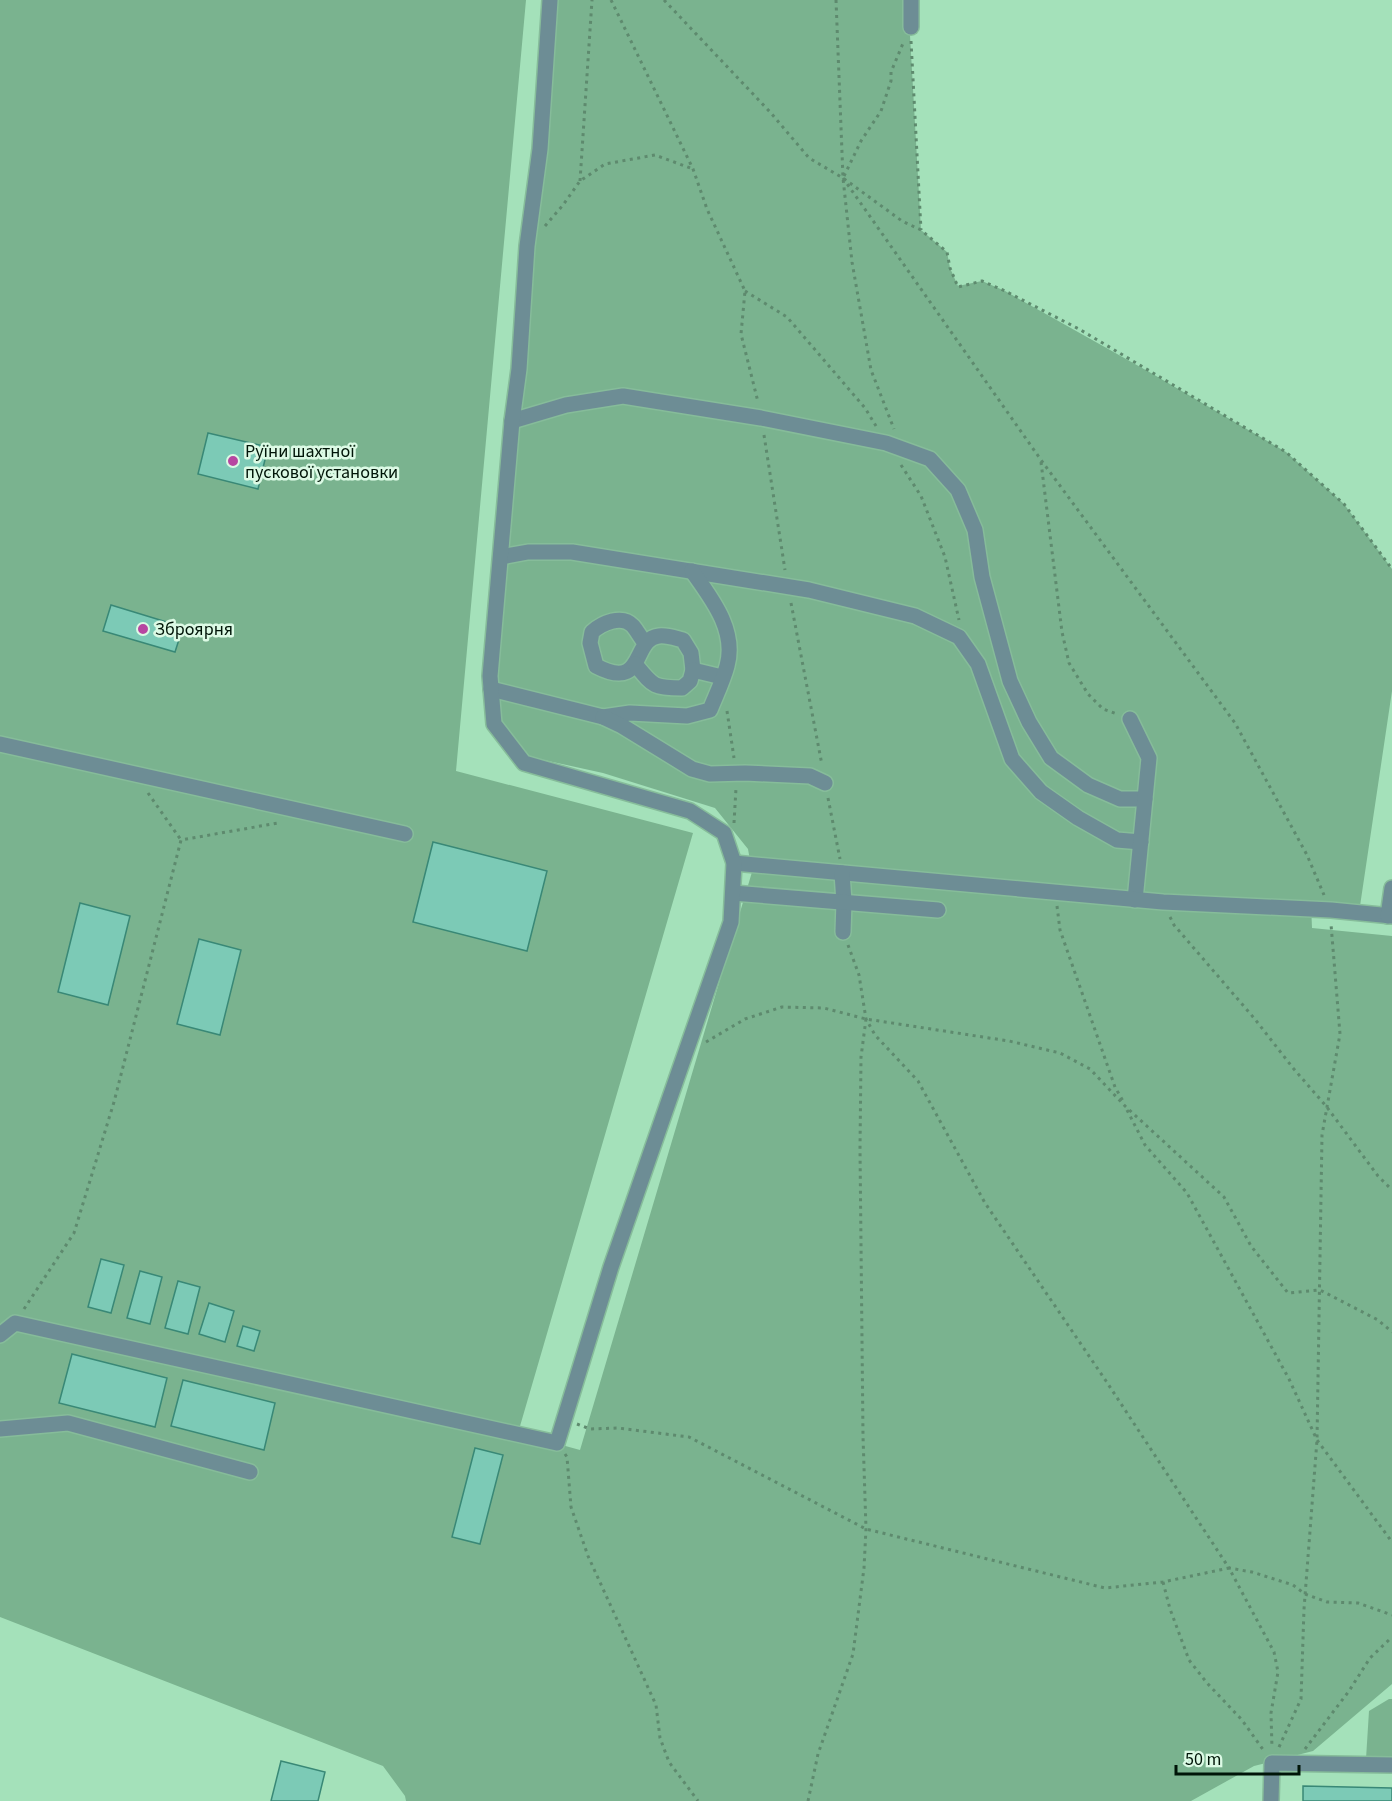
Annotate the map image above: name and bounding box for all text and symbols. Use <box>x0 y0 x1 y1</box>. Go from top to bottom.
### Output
place label: Руїни шахтної пускової установки <box>245 439 398 485</box>
marker: Руїни шахтної пускової установки <box>226 454 240 468</box>
place label: Зброярня <box>155 617 233 642</box>
marker: Зброярня <box>136 622 150 636</box>
scale bar <box>1176 1738 1299 1776</box>
text: 50 m <box>1185 1747 1221 1772</box>

